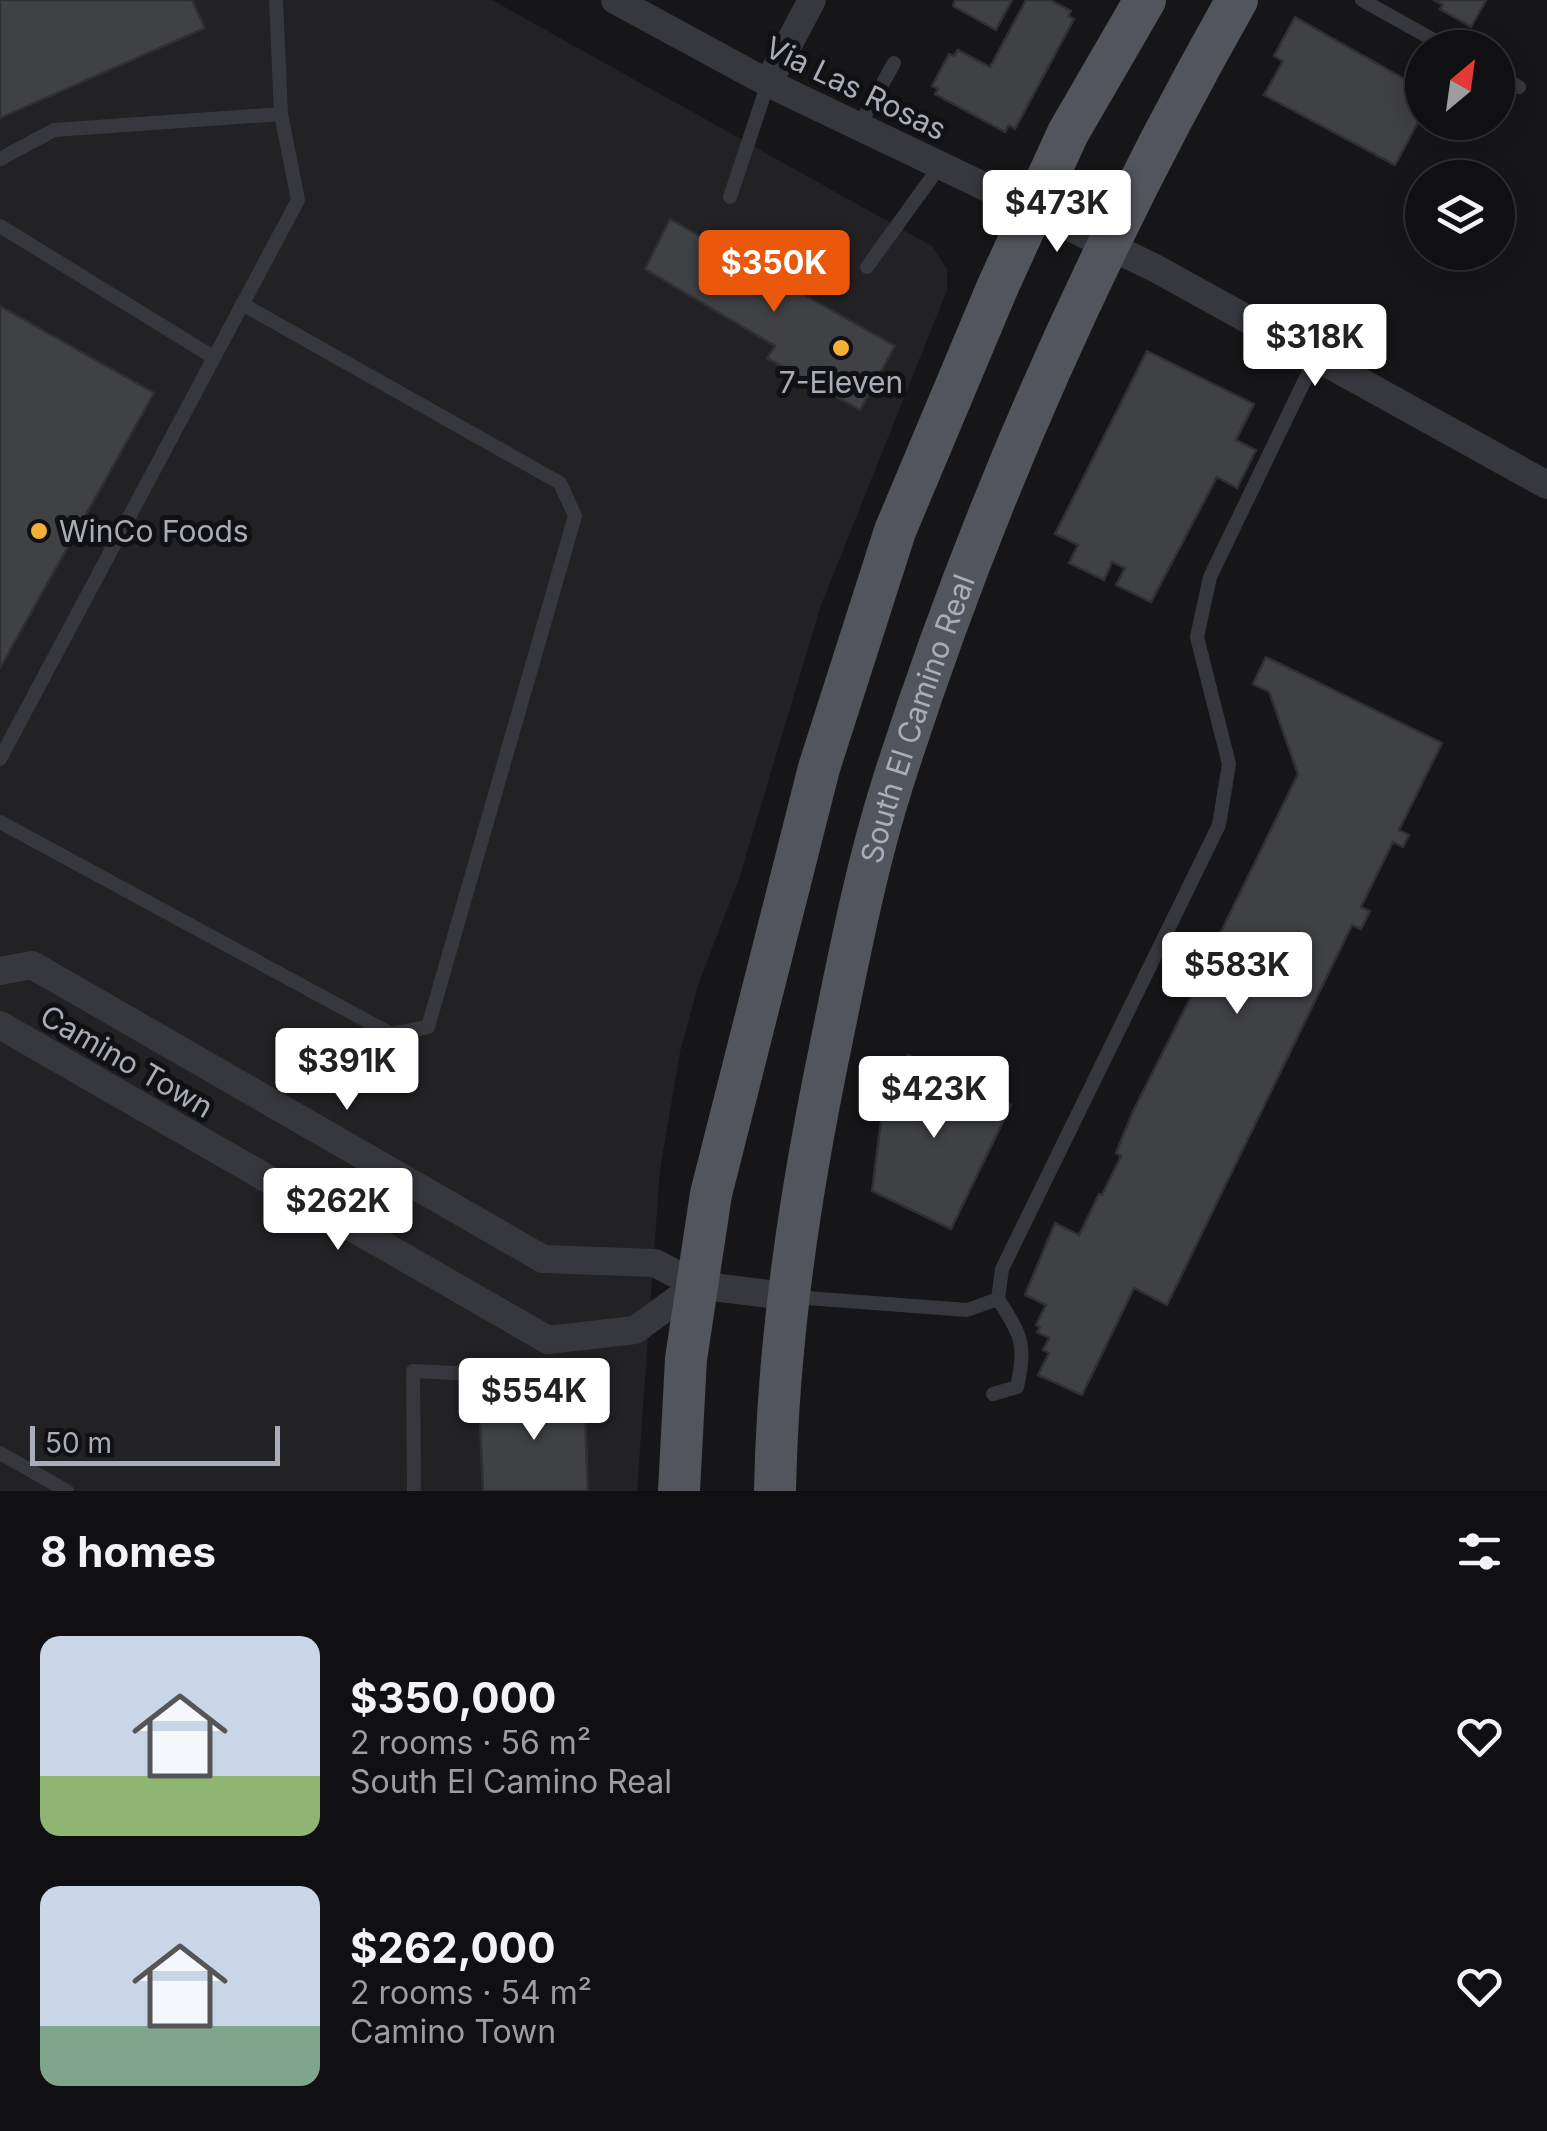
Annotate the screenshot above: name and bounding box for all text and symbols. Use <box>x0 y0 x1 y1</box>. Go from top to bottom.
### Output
street label: Via Las Rosas <box>760 29 952 147</box>
north arrow <box>1405 30 1515 140</box>
map controls <box>1405 30 1515 270</box>
button: layers <box>1405 160 1515 270</box>
pin: $473K <box>987 170 1127 255</box>
text: $473K <box>1005 183 1109 222</box>
pin: $350K <box>704 230 844 315</box>
text: $350K <box>721 243 827 282</box>
pin: $318K <box>1245 304 1385 389</box>
text: $318K <box>1265 317 1365 356</box>
marker: 7-Eleven <box>830 337 852 359</box>
place label: 7-Eleven <box>779 364 903 400</box>
place label: WinCo Foods <box>59 513 249 549</box>
marker: WinCo Foods <box>28 520 50 542</box>
street label: South El Camino Real <box>853 569 982 867</box>
pin: $583K <box>1167 932 1307 1017</box>
text: $583K <box>1184 945 1290 984</box>
street label: Camino Town <box>34 997 220 1125</box>
pin: $391K <box>277 1028 417 1113</box>
text: $391K <box>297 1041 397 1080</box>
pin: $423K <box>864 1056 1004 1141</box>
text: $423K <box>881 1069 987 1108</box>
pin: $262K <box>268 1168 408 1253</box>
text: $262K <box>285 1181 391 1220</box>
pin: $554K <box>464 1358 604 1443</box>
text: $554K <box>481 1371 587 1410</box>
scale bar <box>30 1421 280 1466</box>
text: 50 m <box>45 1426 112 1460</box>
icon: filters <box>1452 1524 1507 1579</box>
text: 8 homes <box>40 1526 216 1577</box>
text: $350,000 <box>350 1672 556 1723</box>
icon: home <box>120 1676 240 1796</box>
icon: heart <box>1452 1709 1507 1764</box>
text: 2 rooms · 56 m² <box>350 1723 591 1762</box>
text: South El Camino Real <box>350 1762 672 1801</box>
text: $262,000 <box>350 1922 555 1973</box>
icon: home <box>120 1926 240 2046</box>
icon: heart <box>1452 1959 1507 2014</box>
text: 2 rooms · 54 m² <box>350 1973 592 2012</box>
text: Camino Town <box>350 2012 556 2051</box>

